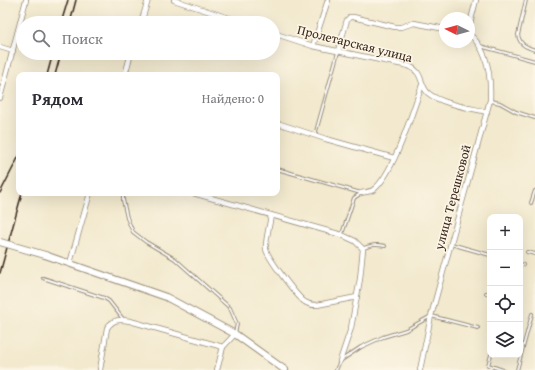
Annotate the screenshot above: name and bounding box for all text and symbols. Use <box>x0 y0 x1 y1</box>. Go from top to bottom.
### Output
north arrow <box>439 12 475 48</box>
search box <box>16 16 280 60</box>
street label: Пролетарская улица <box>295 20 415 67</box>
icon: search <box>30 27 52 49</box>
text: Поиск <box>62 28 103 49</box>
text: Рядом <box>32 86 83 111</box>
text: Найдено: 0 <box>202 89 264 108</box>
street label: улица Терешковой <box>429 142 476 253</box>
map controls <box>487 214 523 358</box>
button: + <box>487 214 523 250</box>
button: − <box>487 250 523 286</box>
button: locate <box>487 286 523 322</box>
button: layers <box>487 322 523 358</box>

